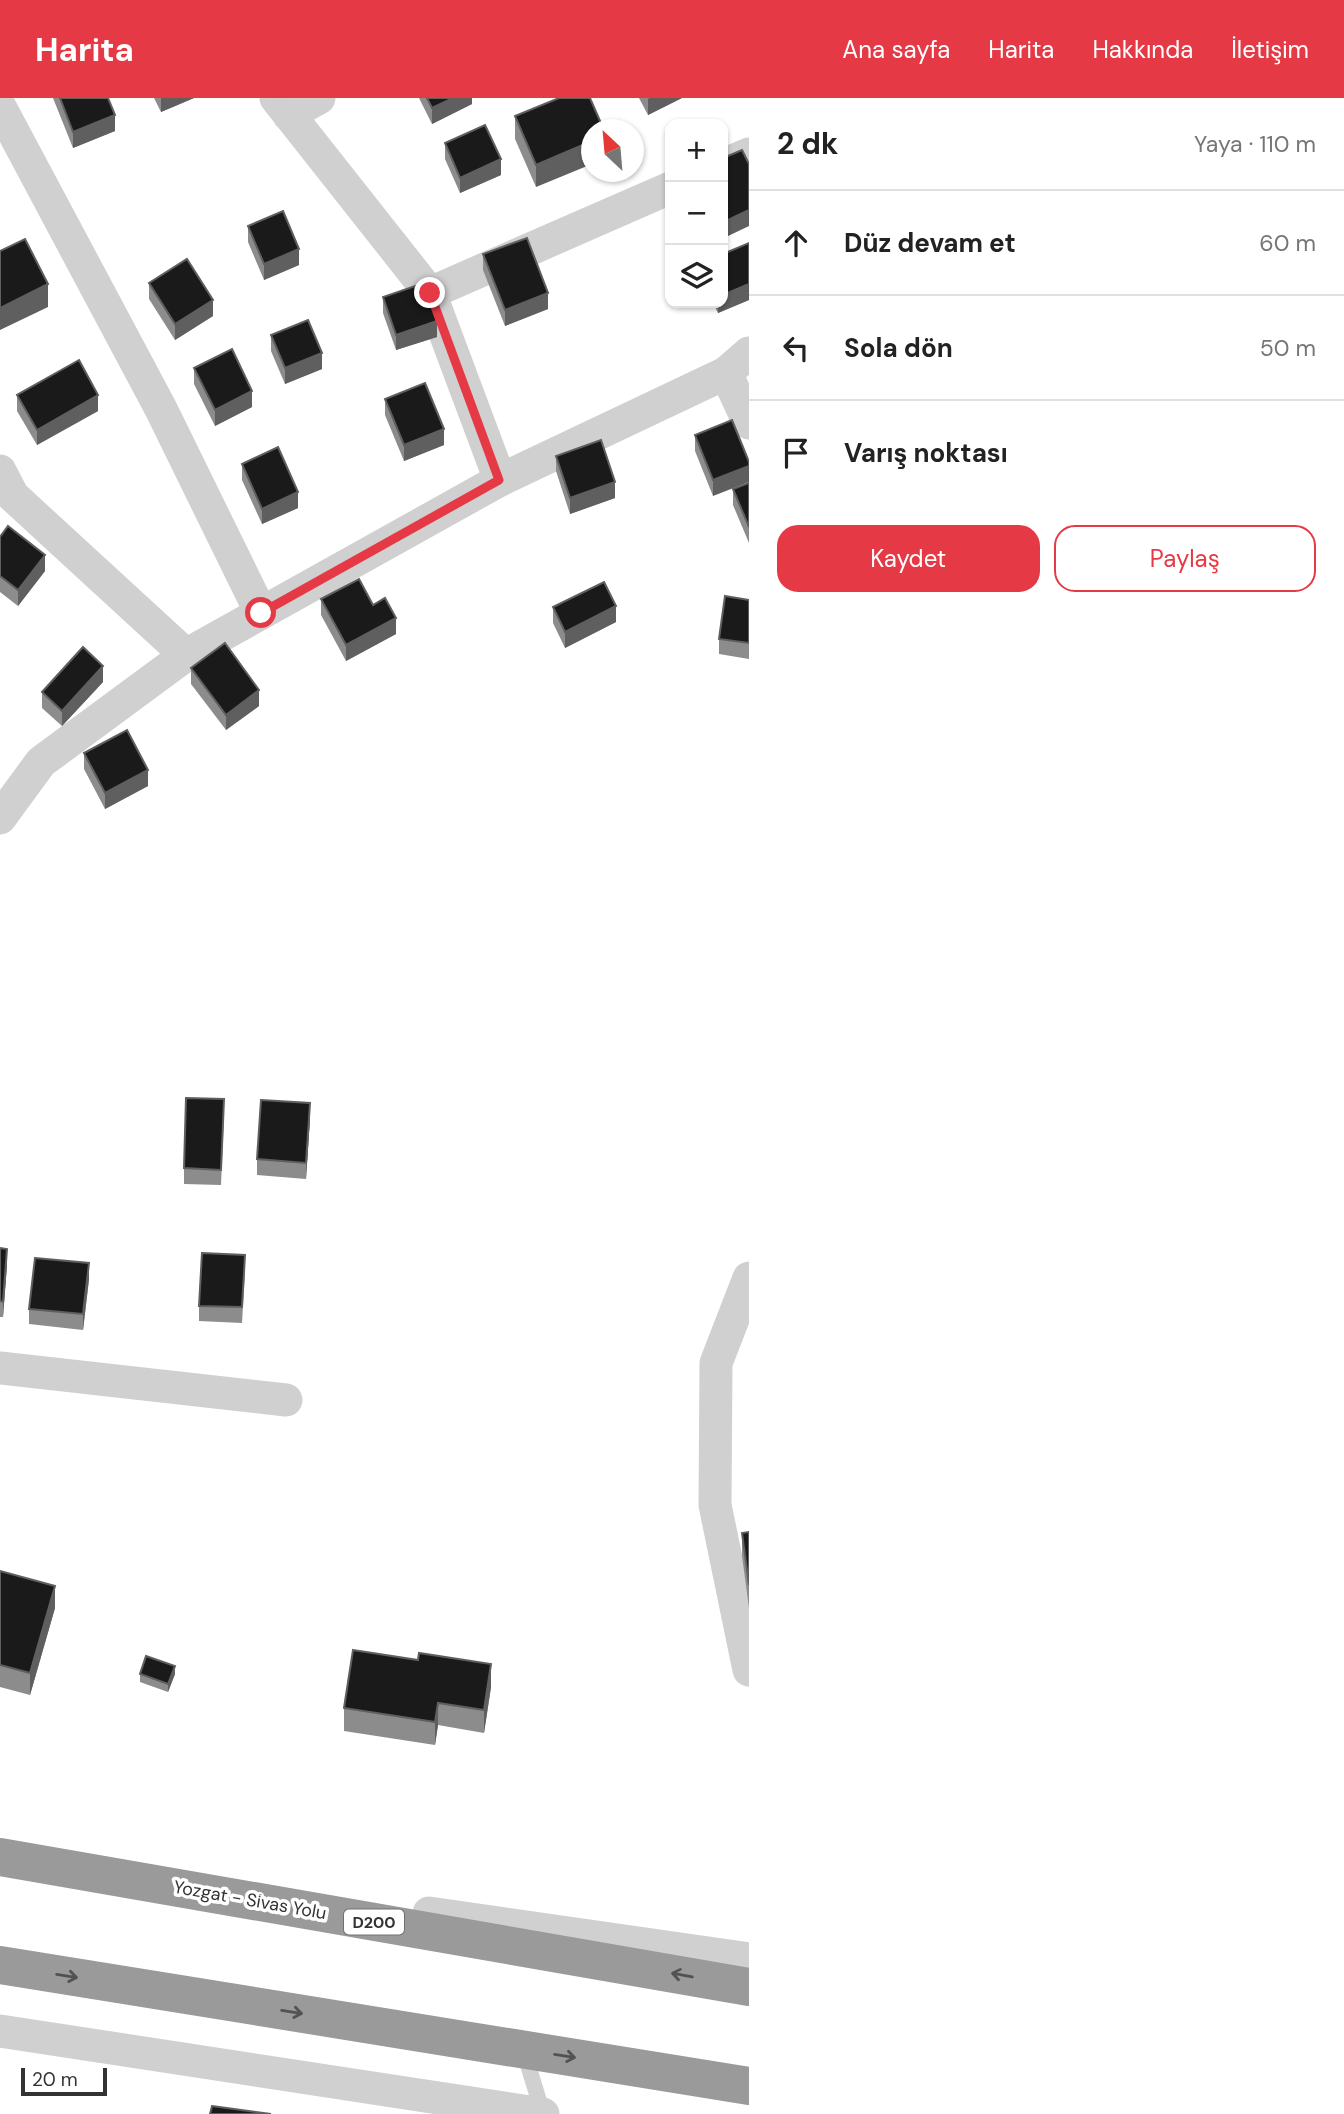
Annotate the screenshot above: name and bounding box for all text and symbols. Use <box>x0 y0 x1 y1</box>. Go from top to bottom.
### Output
text: Harita <box>35 28 134 71</box>
text: Ana sayfa <box>842 34 950 65</box>
text: Harita <box>988 34 1054 65</box>
text: Hakkında <box>1092 34 1193 65</box>
text: İletişim <box>1231 34 1309 65</box>
north arrow <box>581 119 644 182</box>
map controls <box>665 119 728 308</box>
button: + <box>665 119 728 182</box>
text: 2 dk <box>777 124 838 163</box>
text: Yaya · 110 m <box>1194 129 1316 159</box>
button: − <box>665 182 728 245</box>
icon: ahead <box>777 224 815 262</box>
text: Düz devam et <box>844 226 1016 260</box>
text: 60 m <box>1259 228 1316 258</box>
button: layers <box>665 245 728 308</box>
route end <box>414 277 445 308</box>
icon: left <box>777 329 815 367</box>
text: Sola dön <box>844 331 953 365</box>
text: 50 m <box>1260 333 1316 363</box>
icon: arrive <box>777 434 815 472</box>
text: Varış noktası <box>844 436 1008 470</box>
button: Kaydet <box>777 525 1040 592</box>
button: Paylaş <box>1054 525 1316 592</box>
route start <box>245 597 276 628</box>
street label: Yozgat - Sivas Yolu <box>172 1875 328 1925</box>
road number: D200 <box>344 1910 404 1934</box>
one-way arrow <box>671 1968 694 1981</box>
one-way arrow <box>55 1970 78 1983</box>
one-way arrow <box>280 2006 303 2019</box>
one-way arrow <box>553 2050 576 2063</box>
scale bar <box>21 2065 107 2097</box>
text: 20 m <box>32 2067 78 2092</box>

